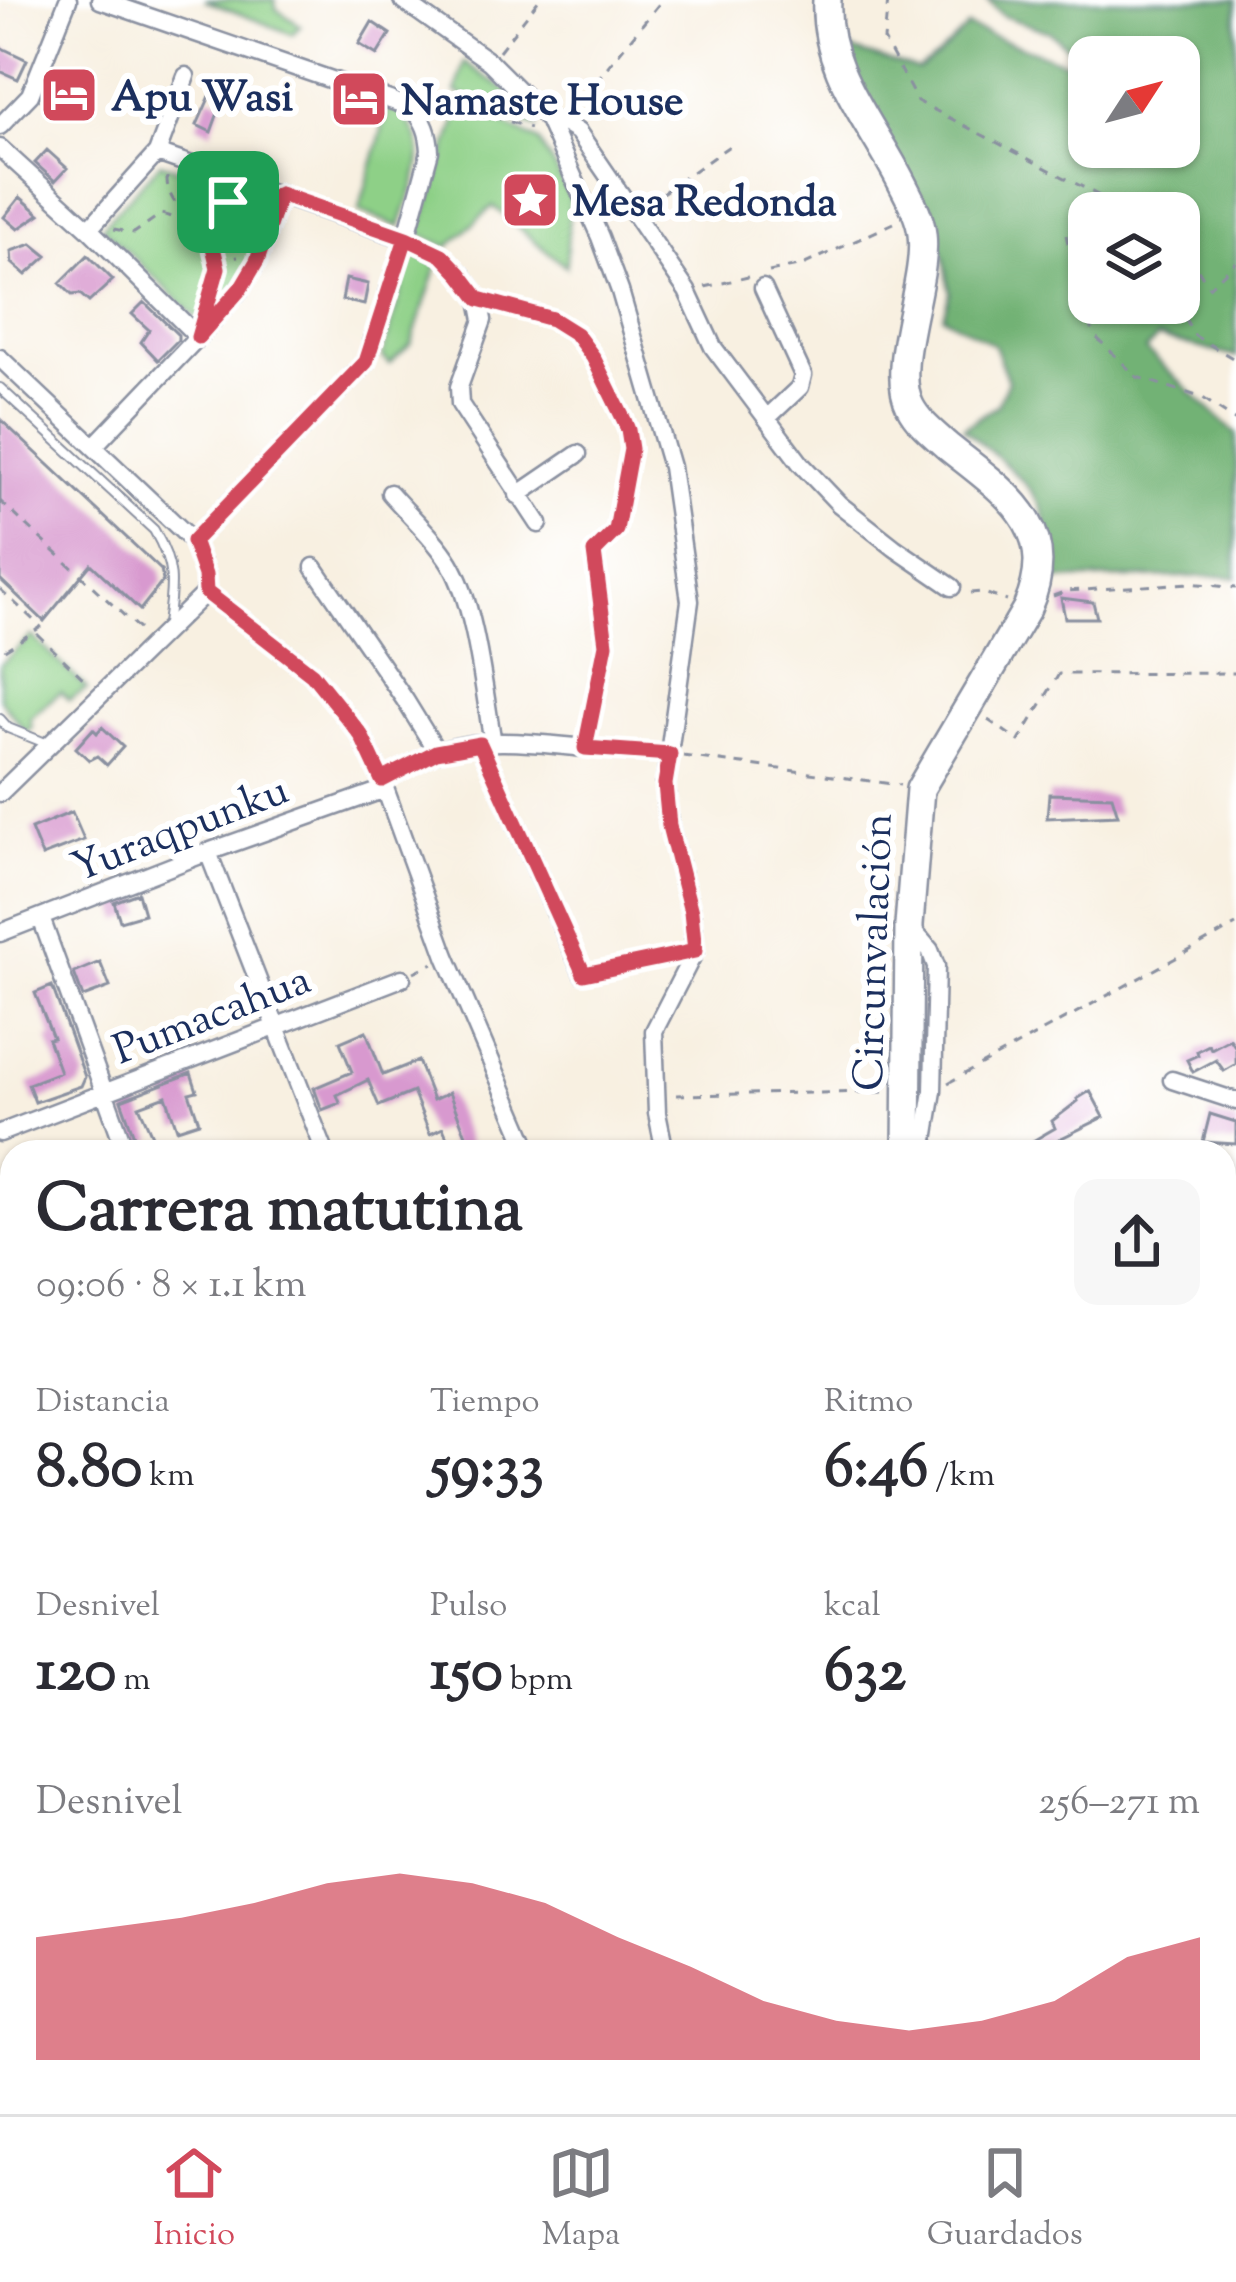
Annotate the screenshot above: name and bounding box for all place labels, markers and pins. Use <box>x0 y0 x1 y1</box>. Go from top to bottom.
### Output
hotel icon: Apu Wasi <box>38 64 100 126</box>
hotel icon: Namaste House <box>328 68 390 130</box>
place label: Apu Wasi <box>111 70 293 130</box>
place label: Namaste House <box>401 74 684 134</box>
pin <box>177 151 279 253</box>
place icon: Mesa Redonda <box>499 169 561 231</box>
place label: Mesa Redonda <box>572 175 837 235</box>

